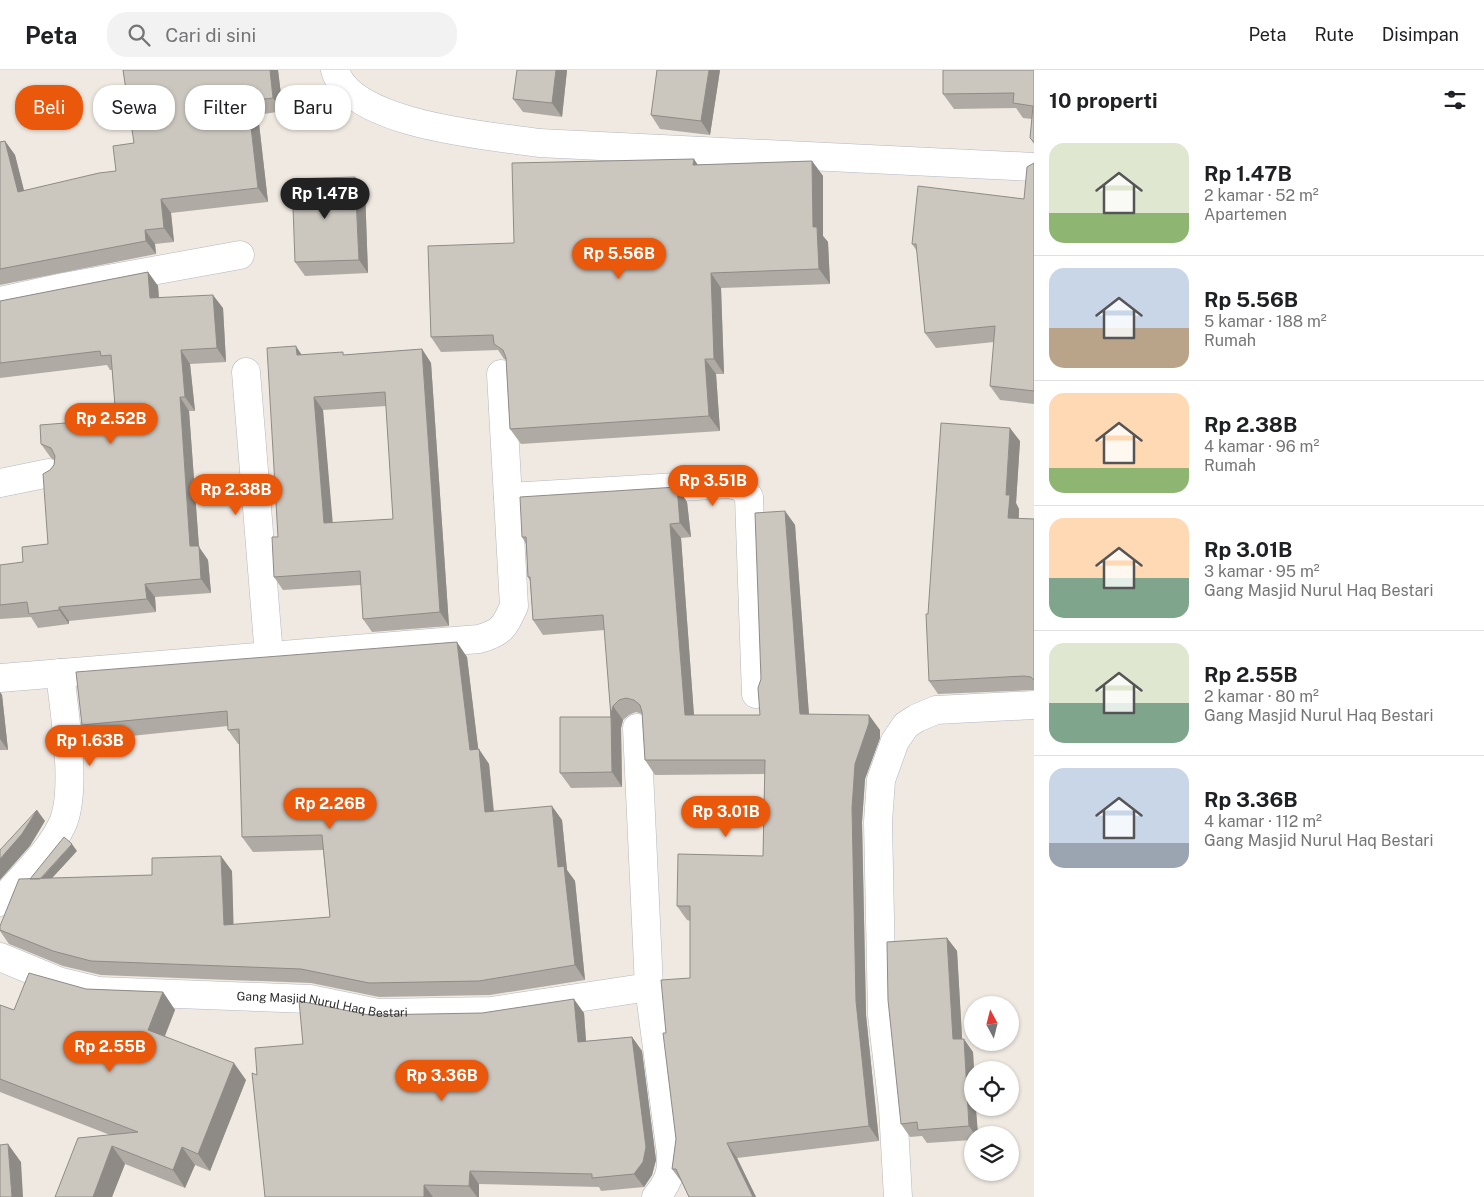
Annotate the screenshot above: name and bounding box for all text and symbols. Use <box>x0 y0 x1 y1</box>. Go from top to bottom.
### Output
search box <box>107 12 457 57</box>
text: Peta <box>25 21 77 49</box>
icon: search <box>125 21 153 49</box>
text: Cari di sini <box>165 24 256 46</box>
text: Peta <box>1248 24 1286 45</box>
text: Rute <box>1314 24 1354 45</box>
text: Disimpan <box>1382 24 1459 45</box>
chip: Beli <box>15 85 83 130</box>
chip: Sewa <box>93 85 175 130</box>
chip: Filter <box>185 85 265 130</box>
chip: Baru <box>275 85 351 130</box>
icon: filters <box>1441 86 1469 114</box>
text: 10 properti <box>1049 88 1157 113</box>
text: Rp 1.47B <box>1204 161 1292 186</box>
icon: home <box>1089 163 1149 223</box>
pin: Rp 1.47B <box>273 178 377 220</box>
text: Rp 1.47B <box>292 184 358 203</box>
text: 2 kamar · 52 m² <box>1204 186 1319 205</box>
text: Apartemen <box>1204 205 1287 224</box>
pin: Rp 5.56B <box>567 238 671 280</box>
text: Rp 5.56B <box>583 244 655 263</box>
text: Rp 5.56B <box>1204 287 1298 312</box>
icon: home <box>1089 288 1149 348</box>
text: 5 kamar · 188 m² <box>1204 312 1327 331</box>
text: Rumah <box>1204 331 1256 350</box>
pin: Rp 2.52B <box>59 402 163 445</box>
text: Rp 2.52B <box>76 409 146 428</box>
text: Rp 2.38B <box>1204 412 1297 437</box>
icon: home <box>1089 413 1149 473</box>
text: 4 kamar · 96 m² <box>1204 437 1319 456</box>
text: Rumah <box>1204 456 1256 475</box>
pin: Rp 3.51B <box>661 464 765 507</box>
text: Rp 3.51B <box>679 471 747 490</box>
pin: Rp 2.38B <box>184 474 288 516</box>
text: Rp 2.38B <box>200 480 272 499</box>
text: Rp 3.01B <box>1204 537 1293 562</box>
icon: home <box>1089 538 1149 598</box>
text: 3 kamar · 95 m² <box>1204 562 1320 581</box>
text: Gang Masjid Nurul Haq Bestari <box>1204 581 1434 600</box>
text: Rp 2.55B <box>1204 662 1298 687</box>
icon: home <box>1089 663 1149 723</box>
text: 2 kamar · 80 m² <box>1204 687 1319 706</box>
text: Gang Masjid Nurul Haq Bestari <box>1204 706 1434 725</box>
pin: Rp 1.63B <box>38 724 142 767</box>
text: Rp 1.63B <box>56 731 124 750</box>
text: Rp 3.36B <box>1204 787 1298 812</box>
pin: Rp 2.26B <box>278 788 382 830</box>
icon: home <box>1089 788 1149 848</box>
text: Rp 2.26B <box>295 794 365 813</box>
pin: Rp 3.01B <box>674 796 778 838</box>
text: Rp 3.01B <box>692 802 760 821</box>
text: 4 kamar · 112 m² <box>1204 812 1322 831</box>
text: Gang Masjid Nurul Haq Bestari <box>1204 831 1434 850</box>
street label: Gang Masjid Nurul Haq Bestari <box>236 989 408 1020</box>
north arrow <box>964 996 1019 1051</box>
map controls <box>964 996 1019 1181</box>
pin: Rp 2.55B <box>58 1030 162 1073</box>
text: Rp 2.55B <box>74 1037 146 1056</box>
pin: Rp 3.36B <box>390 1060 494 1102</box>
button: locate <box>964 1061 1019 1116</box>
text: Rp 3.36B <box>406 1066 478 1085</box>
button: layers <box>964 1126 1019 1181</box>

